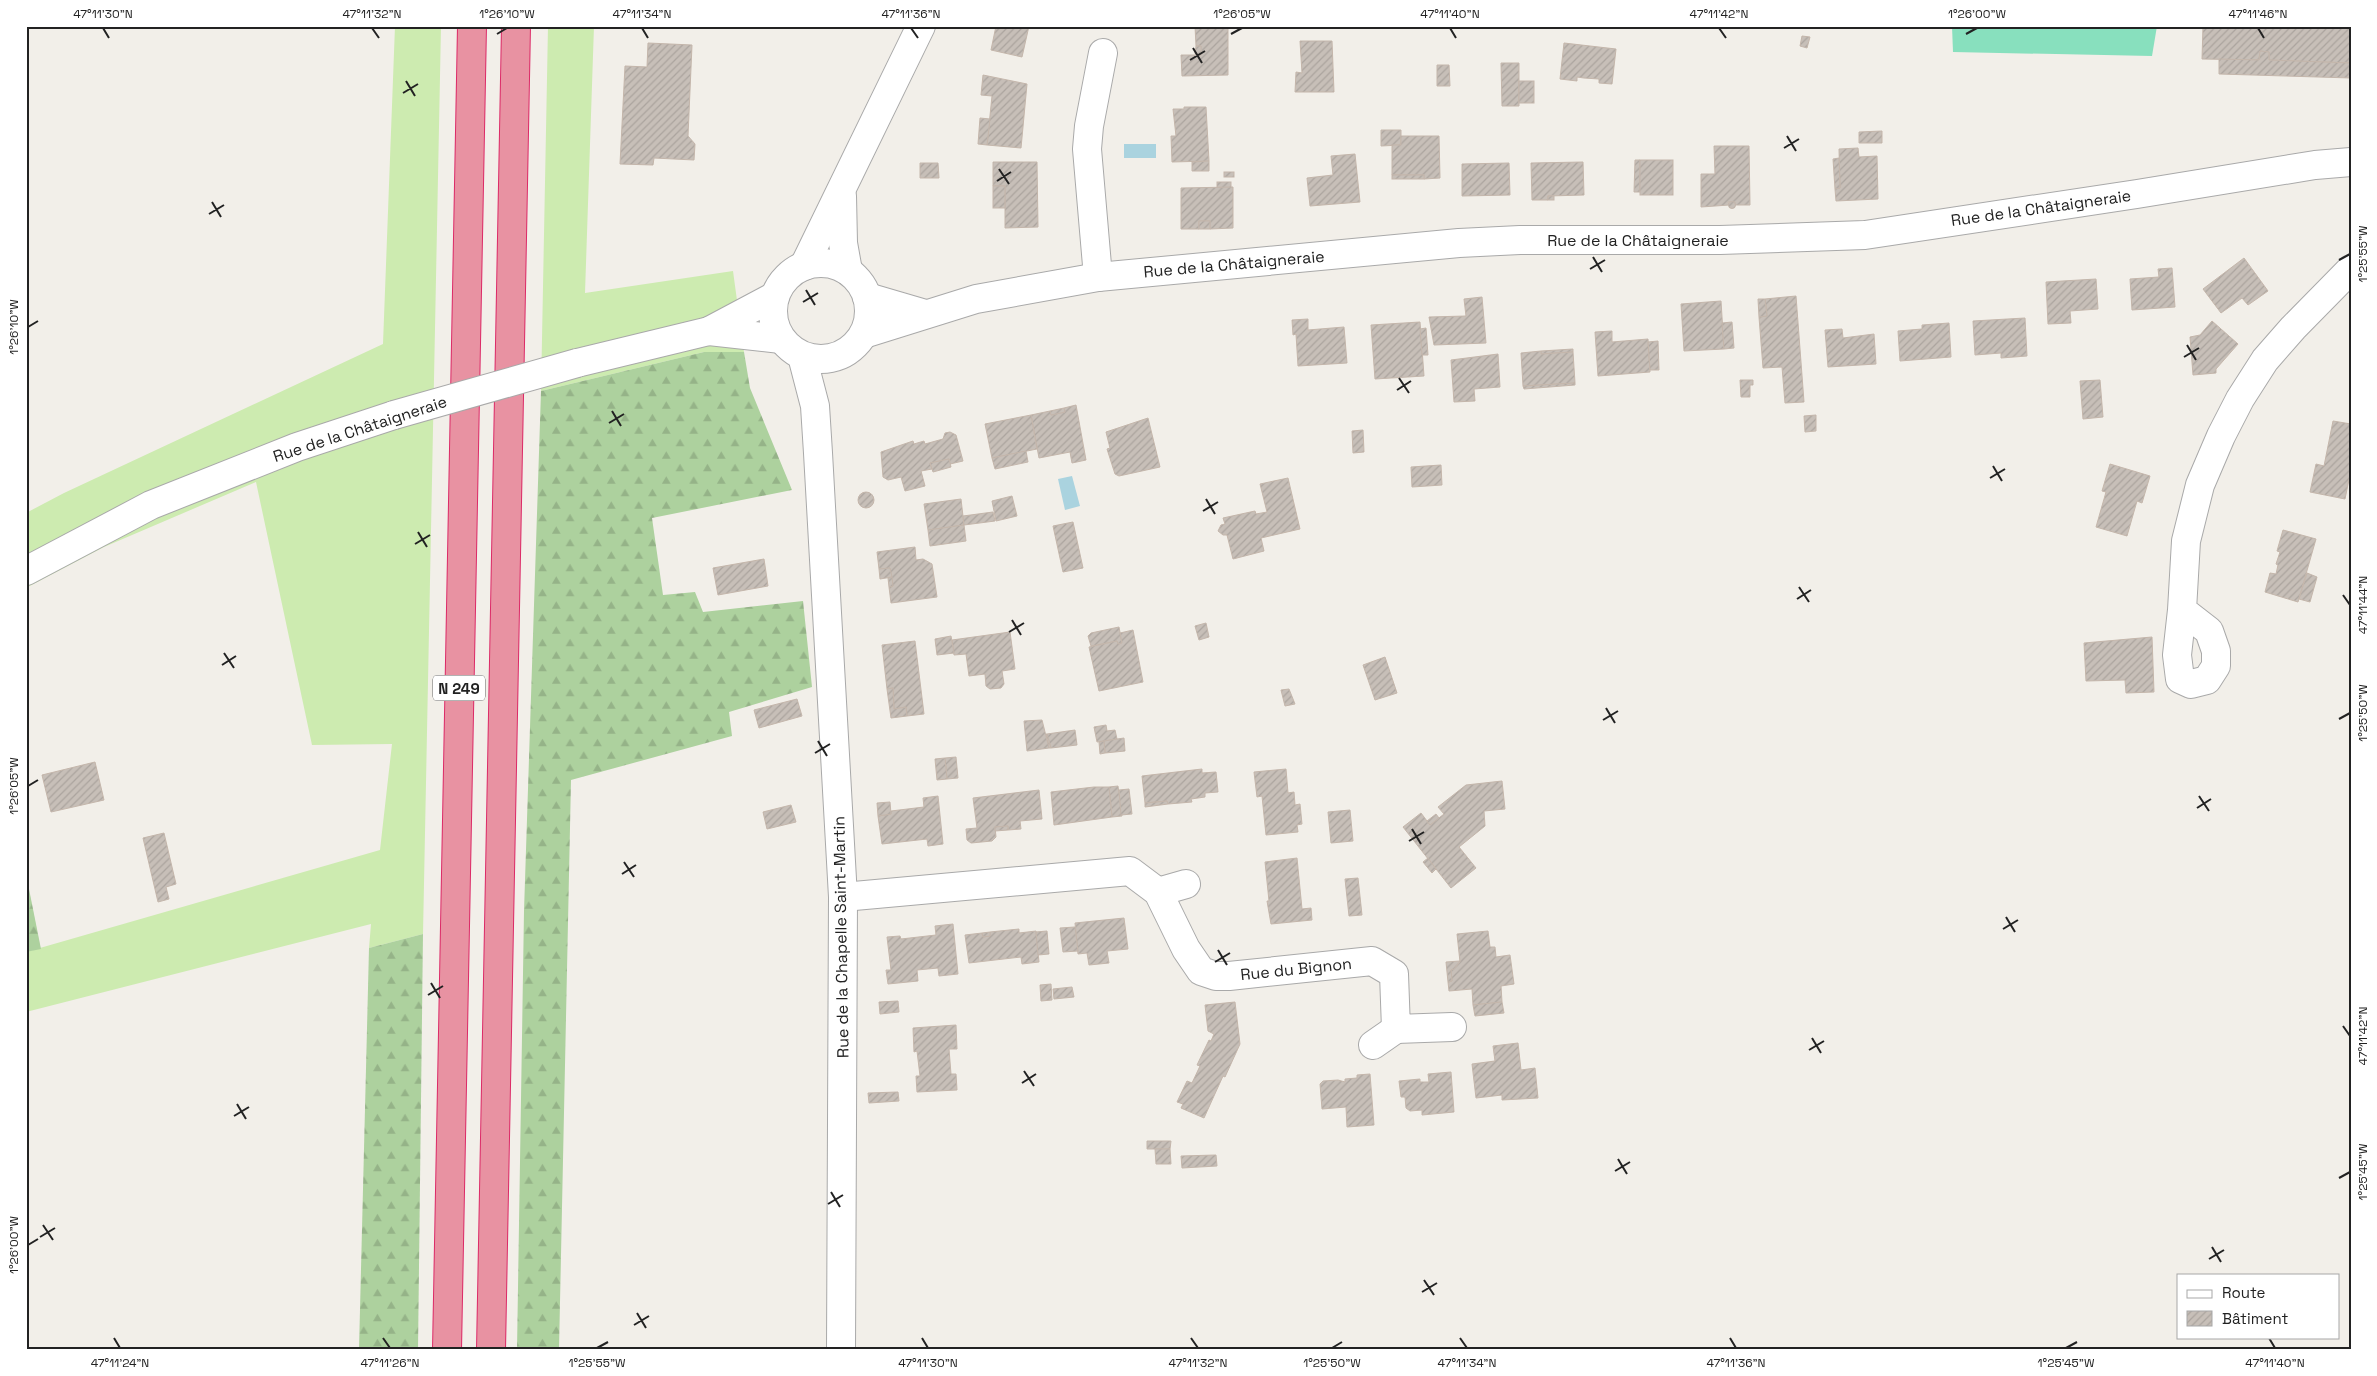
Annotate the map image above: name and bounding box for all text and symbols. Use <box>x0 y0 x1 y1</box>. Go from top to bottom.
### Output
text: 47°11'30"N <box>73 6 133 22</box>
text: 47°11'32"N <box>342 6 402 22</box>
text: 1°26'10"W <box>479 6 535 22</box>
text: 47°11'34"N <box>613 6 671 22</box>
text: 47°11'36"N <box>881 6 941 22</box>
text: 1°26'05"W <box>1213 6 1271 22</box>
text: 47°11'40"N <box>1420 6 1480 22</box>
text: 47°11'42"N <box>1690 6 1748 22</box>
text: 1°26'00"W <box>1948 6 2007 22</box>
text: 47°11'46"N <box>2229 6 2287 22</box>
street label: Rue de la Châtaigneraie <box>1950 185 2132 231</box>
text: 1°25'55"W <box>2355 225 2371 283</box>
street label: Rue de la Châtaigneraie <box>1547 230 1729 251</box>
street label: Rue de la Châtaigneraie <box>1143 246 1325 282</box>
text: 1°26'10"W <box>6 299 22 355</box>
street label: Rue de la Châtaigneraie <box>270 391 450 467</box>
text: 47°11'44"N <box>2355 576 2371 634</box>
road number: N 249 <box>433 676 485 700</box>
text: 1°25'50"W <box>2355 684 2371 742</box>
text: 1°26'05"W <box>6 757 22 815</box>
street label: Rue de la Chapelle Saint-Martin <box>828 816 854 1058</box>
street label: Rue du Bignon <box>1239 953 1353 985</box>
text: 47°11'42"N <box>2355 1007 2371 1065</box>
text: 1°25'45"W <box>2355 1143 2371 1200</box>
text: 1°26'00"W <box>6 1215 22 1274</box>
legend <box>2177 1274 2340 1338</box>
text: Route <box>2222 1283 2266 1302</box>
text: Bâtiment <box>2222 1309 2288 1328</box>
text: 47°11'24"N <box>91 1355 149 1371</box>
text: 47°11'26"N <box>360 1355 420 1371</box>
text: 1°25'55"W <box>568 1355 626 1371</box>
text: 47°11'30"N <box>898 1355 958 1371</box>
text: 47°11'32"N <box>1168 1355 1228 1371</box>
text: 1°25'50"W <box>1303 1355 1361 1371</box>
text: 47°11'34"N <box>1438 1355 1496 1371</box>
text: 47°11'36"N <box>1706 1355 1766 1371</box>
text: 1°25'45"W <box>2038 1355 2095 1371</box>
text: 47°11'40"N <box>2245 1355 2305 1371</box>

